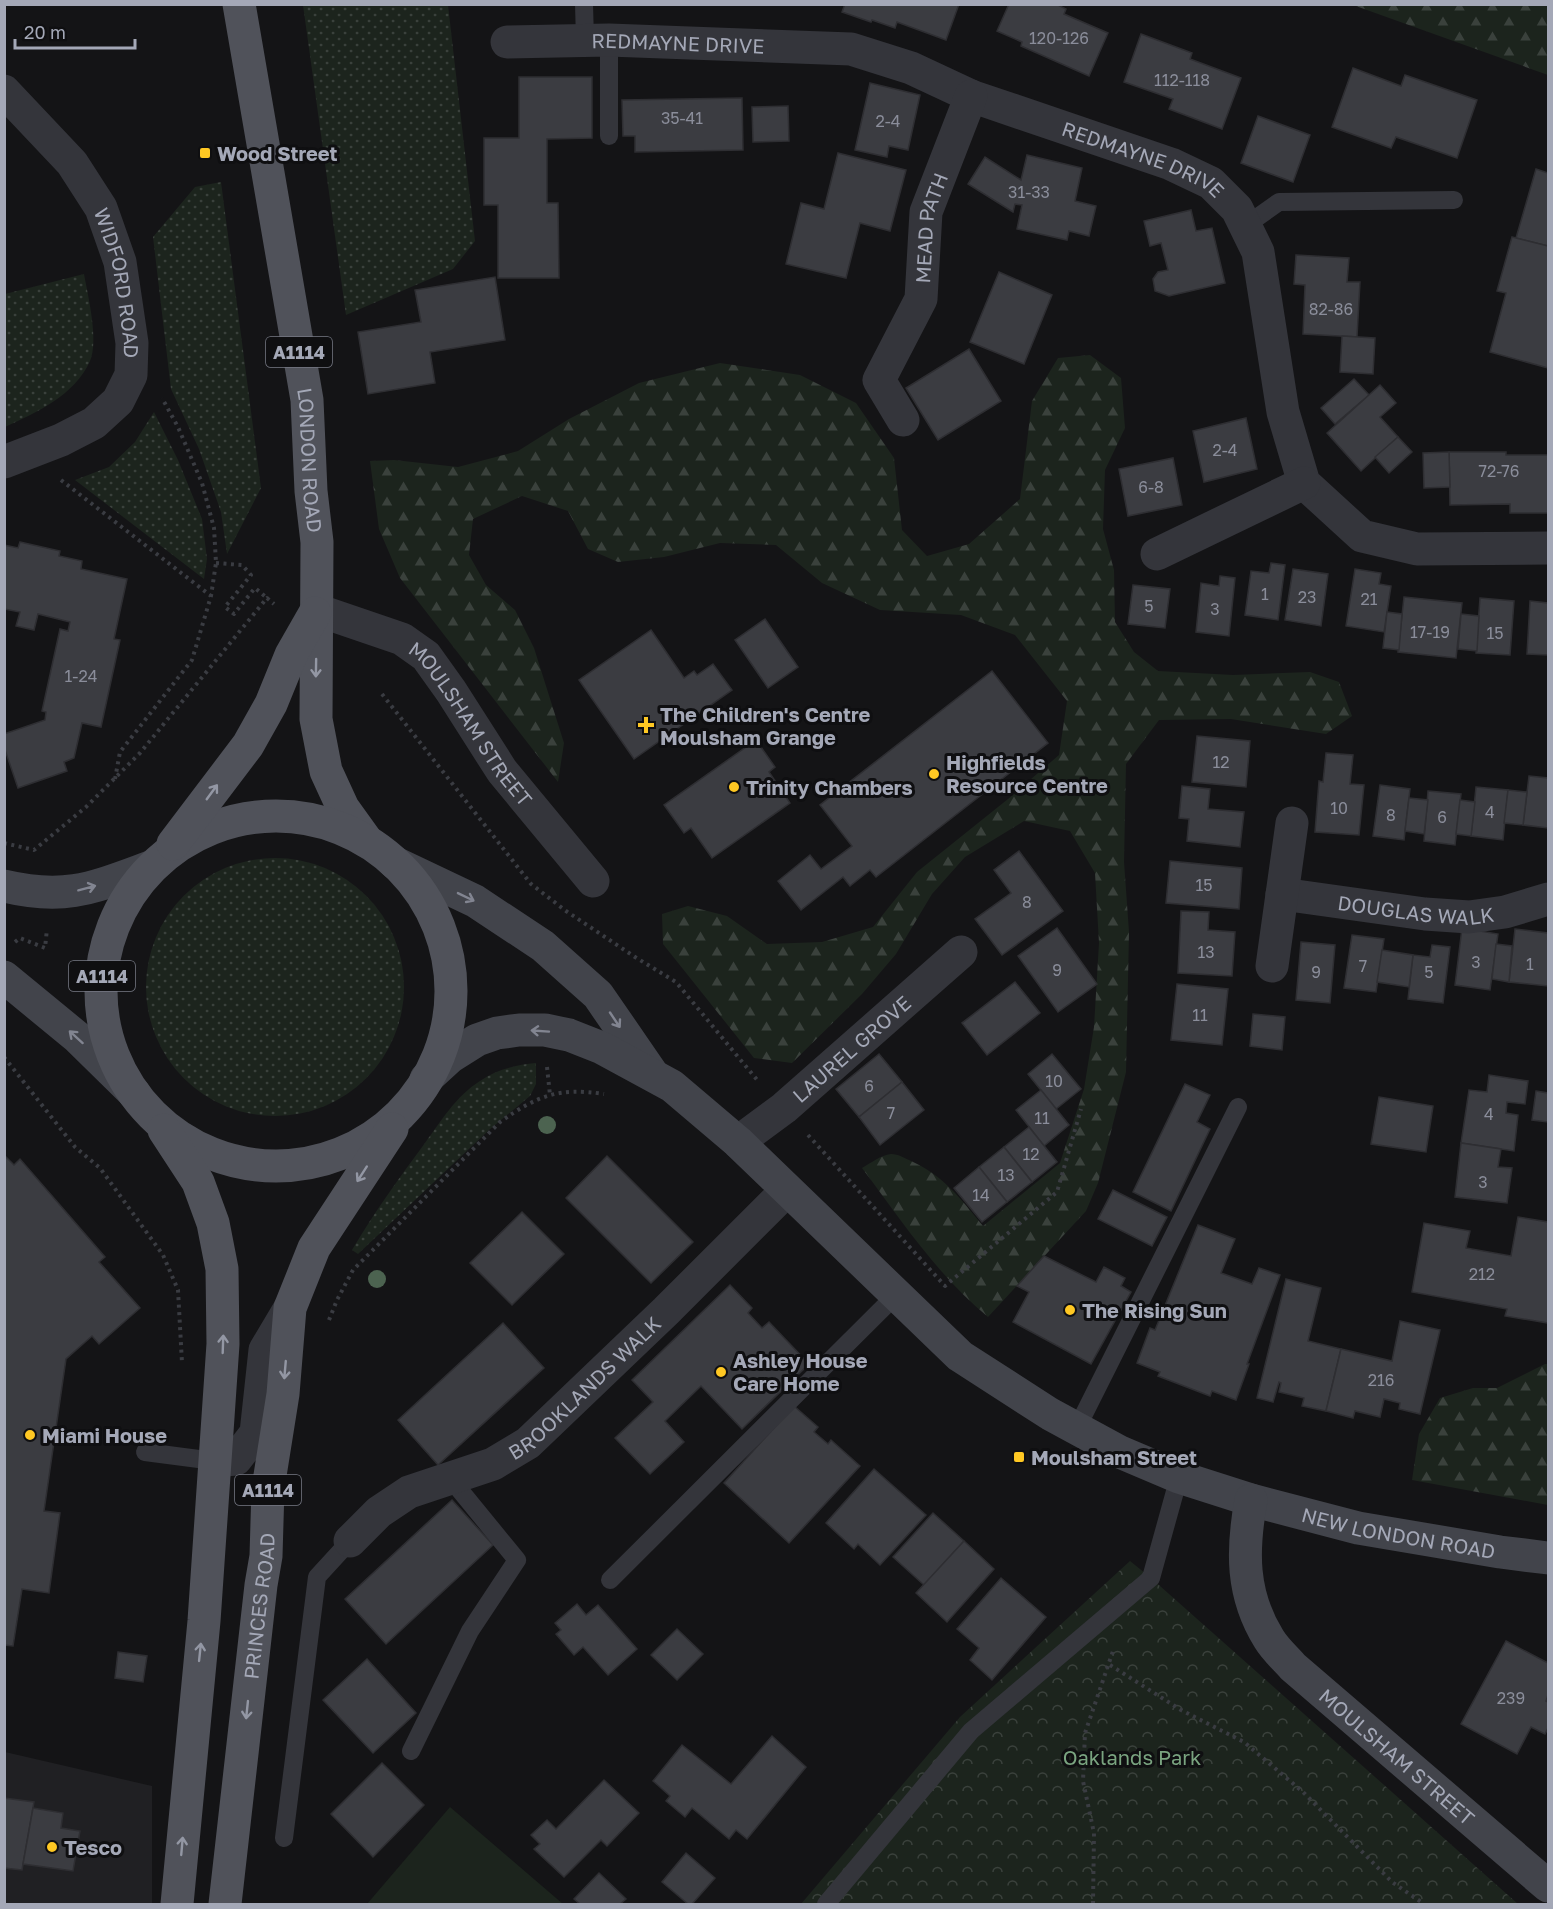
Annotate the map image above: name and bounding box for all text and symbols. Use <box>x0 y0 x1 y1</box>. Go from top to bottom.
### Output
scale bar <box>15 12 135 50</box>
text: 20 m <box>24 21 66 43</box>
street label: REDMAYNE DRIVE <box>591 28 765 58</box>
house number: 120-126 <box>1029 28 1089 48</box>
house number: 112-118 <box>1154 70 1210 90</box>
house number: 35-41 <box>661 108 703 128</box>
house number: 2-4 <box>875 111 901 131</box>
street label: REDMAYNE DRIVE <box>1059 116 1230 202</box>
place label: Wood Street <box>217 141 338 165</box>
marker: Wood Street <box>198 146 212 160</box>
street label: MEAD PATH <box>910 169 952 284</box>
house number: 31-33 <box>1008 182 1050 202</box>
street label: WIDFORD ROAD <box>90 204 144 359</box>
house number: 82-86 <box>1309 299 1353 319</box>
road number: A1114 <box>266 337 332 367</box>
street label: LONDON ROAD <box>293 386 328 534</box>
house number: 2-4 <box>1212 440 1238 460</box>
house number: 72-76 <box>1478 461 1520 481</box>
house number: 6-8 <box>1138 477 1164 497</box>
house number: 1 <box>1261 584 1269 604</box>
house number: 23 <box>1298 587 1316 607</box>
house number: 21 <box>1360 589 1378 609</box>
house number: 5 <box>1144 596 1154 616</box>
house number: 3 <box>1210 599 1220 619</box>
house number: 17-19 <box>1410 622 1450 642</box>
house number: 15 <box>1486 623 1504 643</box>
street label: MOULSHAM STREET <box>405 636 538 811</box>
one-way arrow <box>310 658 322 678</box>
house number: 1-24 <box>65 666 97 686</box>
place label: The Children's Centre Moulsham Grange <box>660 702 870 749</box>
marker: The Children's Centre Moulsham Grange <box>637 716 655 734</box>
place label: Highfields Resource Centre <box>946 750 1108 797</box>
house number: 12 <box>1212 752 1230 772</box>
marker: Highfields Resource Centre <box>927 767 941 781</box>
place label: Trinity Chambers <box>746 775 913 799</box>
marker: Trinity Chambers <box>727 780 741 794</box>
one-way arrow <box>205 784 218 800</box>
house number: 10 <box>1330 798 1348 818</box>
house number: 4 <box>1485 802 1495 822</box>
house number: 8 <box>1386 805 1396 825</box>
house number: 6 <box>1437 807 1447 827</box>
house number: 15 <box>1195 875 1213 895</box>
one-way arrow <box>77 882 96 894</box>
street label: DOUGLAS WALK <box>1336 890 1496 929</box>
one-way arrow <box>457 892 475 904</box>
house number: 8 <box>1022 892 1032 912</box>
house number: 13 <box>1197 942 1215 962</box>
house number: 3 <box>1471 952 1481 972</box>
house number: 1 <box>1526 954 1534 974</box>
house number: 7 <box>1359 956 1367 976</box>
house number: 9 <box>1052 960 1062 980</box>
road number: A1114 <box>69 961 135 991</box>
house number: 9 <box>1311 962 1321 982</box>
house number: 5 <box>1424 962 1434 982</box>
street label: LAUREL GROVE <box>787 990 915 1107</box>
house number: 11 <box>1192 1005 1208 1025</box>
one-way arrow <box>609 1011 621 1028</box>
one-way arrow <box>530 1025 550 1036</box>
one-way arrow <box>69 1030 84 1044</box>
house number: 10 <box>1045 1071 1063 1091</box>
house number: 6 <box>864 1076 874 1096</box>
house number: 7 <box>887 1103 895 1123</box>
house number: 4 <box>1484 1104 1494 1124</box>
house number: 11 <box>1034 1108 1050 1128</box>
house number: 12 <box>1022 1144 1040 1164</box>
one-way arrow <box>356 1165 369 1182</box>
house number: 13 <box>997 1165 1015 1185</box>
house number: 3 <box>1478 1172 1488 1192</box>
house number: 14 <box>972 1185 990 1205</box>
house number: 212 <box>1469 1264 1495 1284</box>
place label: The Rising Sun <box>1082 1298 1227 1322</box>
marker: The Rising Sun <box>1063 1303 1077 1317</box>
street label: BROOKLANDS WALK <box>504 1311 665 1464</box>
one-way arrow <box>217 1335 228 1355</box>
place label: Ashley House Care Home <box>733 1348 868 1395</box>
one-way arrow <box>279 1360 290 1380</box>
marker: Ashley House Care Home <box>714 1365 728 1379</box>
house number: 216 <box>1368 1370 1394 1390</box>
place label: Miami House <box>42 1423 167 1447</box>
marker: Miami House <box>23 1428 37 1442</box>
place label: Moulsham Street <box>1031 1445 1197 1469</box>
marker: Moulsham Street <box>1012 1450 1026 1464</box>
road number: A1114 <box>235 1475 301 1505</box>
street label: NEW LONDON ROAD <box>1299 1502 1497 1563</box>
street label: PRINCES ROAD <box>238 1532 279 1680</box>
one-way arrow <box>195 1643 206 1663</box>
street label: MOULSHAM STREET <box>1315 1683 1480 1830</box>
house number: 239 <box>1497 1688 1525 1708</box>
one-way arrow <box>241 1699 252 1719</box>
park label: Oaklands Park <box>1063 1745 1201 1769</box>
place label: Tesco <box>64 1835 122 1859</box>
one-way arrow <box>177 1837 188 1857</box>
marker: Tesco <box>45 1840 59 1854</box>

